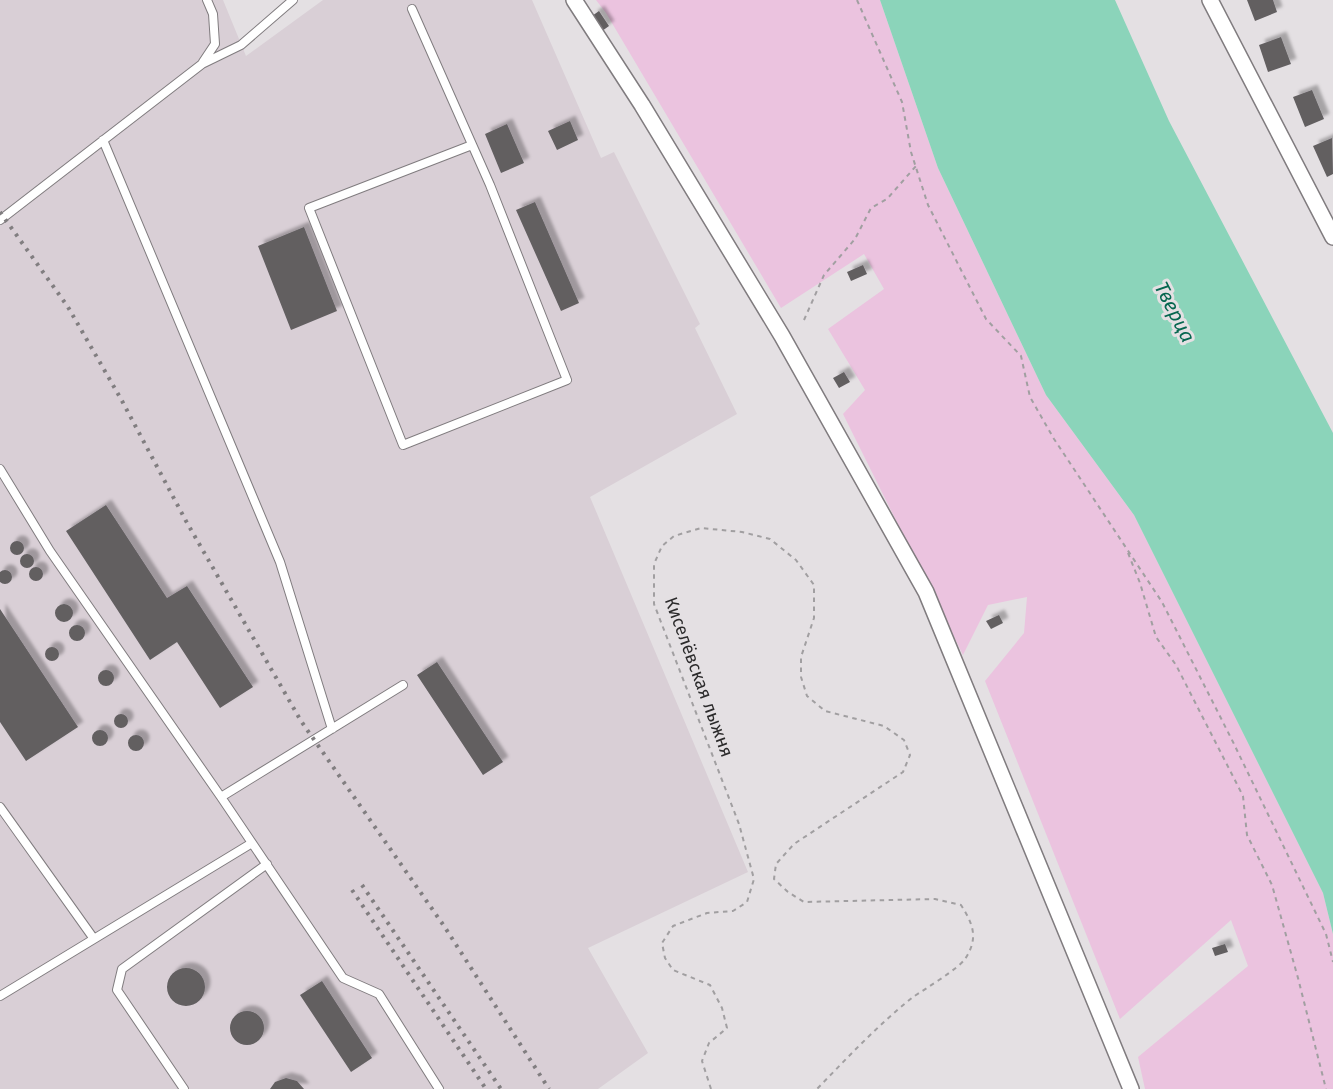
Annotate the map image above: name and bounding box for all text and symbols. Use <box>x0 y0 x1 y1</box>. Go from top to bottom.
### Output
water label: Тверца <box>1150 278 1200 346</box>
street label: Киселёвская лыжня <box>660 594 738 760</box>

